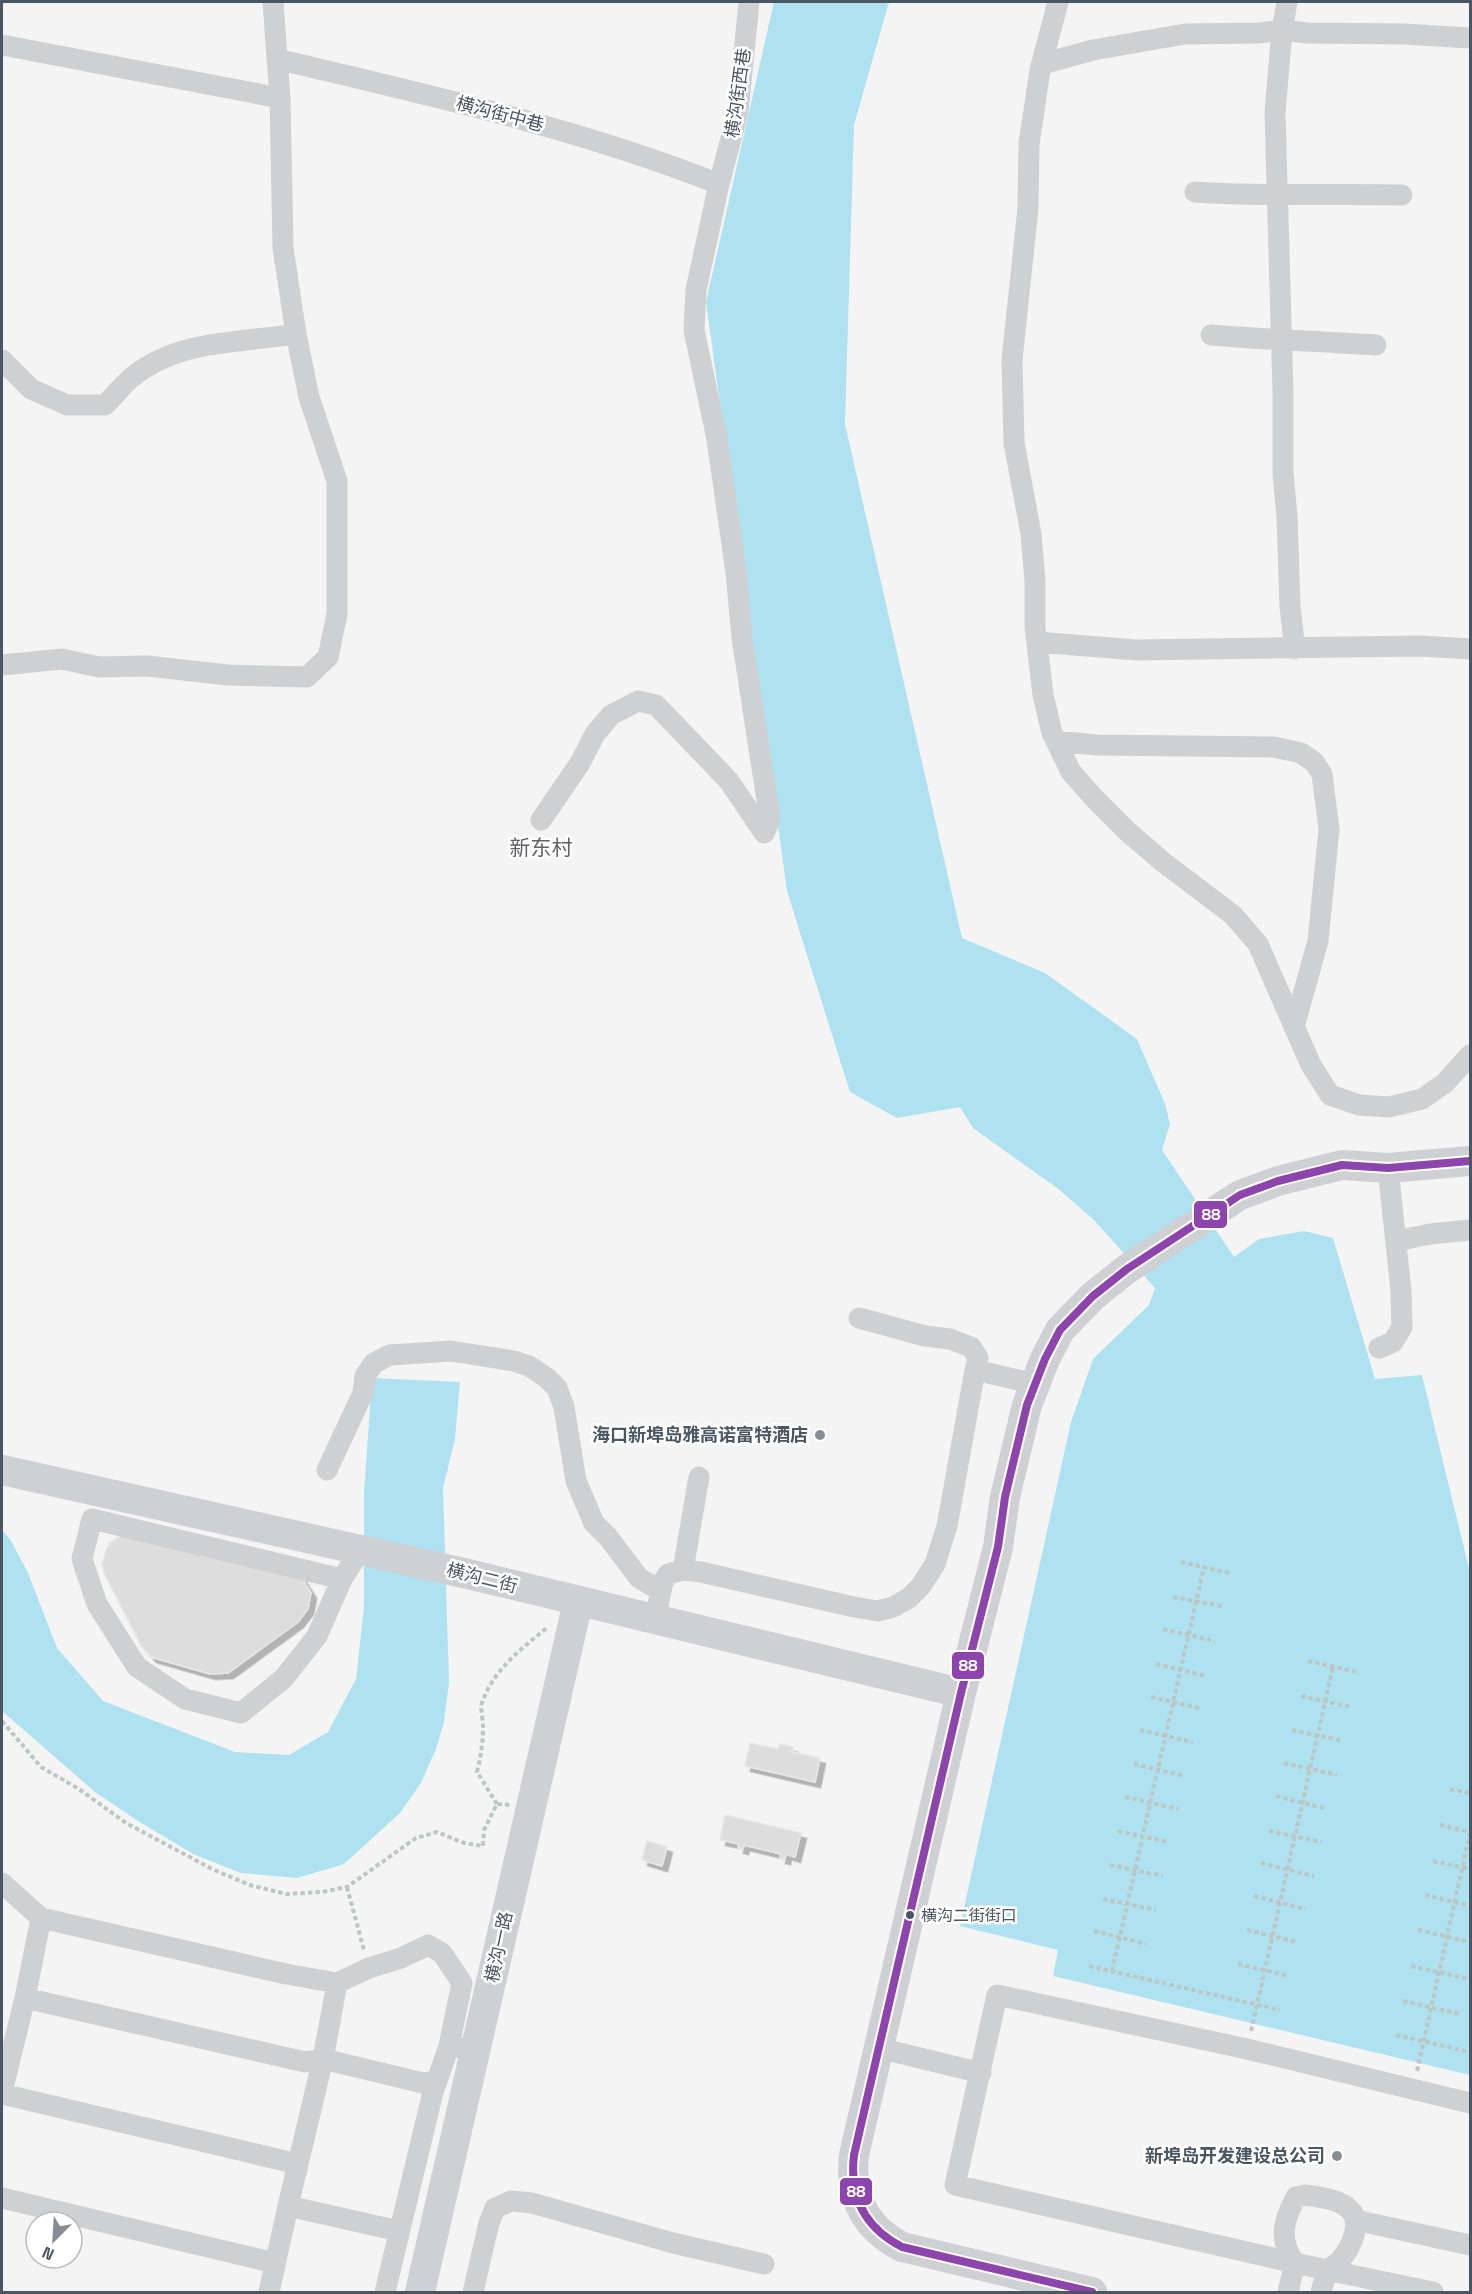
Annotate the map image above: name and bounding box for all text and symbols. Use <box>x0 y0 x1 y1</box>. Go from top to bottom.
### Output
street label: 横沟街西巷 <box>720 47 755 139</box>
street label: 横沟街中巷 <box>454 91 547 136</box>
district label: 新东村 <box>510 834 573 861</box>
line badge: 88 <box>1193 1200 1228 1229</box>
text: 88 <box>1201 1204 1221 1225</box>
place label: 海口新埠岛雅高诺富特酒店 <box>592 1423 808 1446</box>
marker: 海口新埠岛雅高诺富特酒店 <box>813 1428 827 1442</box>
street label: 横沟二街 <box>444 1558 520 1597</box>
line badge: 88 <box>951 1651 985 1680</box>
text: 88 <box>958 1655 978 1676</box>
place label: 横沟二街街口 <box>921 1905 1017 1926</box>
street label: 横沟一路 <box>480 1909 517 1985</box>
marker: 横沟二街街口 <box>904 1909 916 1921</box>
place label: 新埠岛开发建设总公司 <box>1145 2144 1325 2167</box>
marker: 新埠岛开发建设总公司 <box>1330 2149 1344 2163</box>
line badge: 88 <box>839 2177 873 2206</box>
text: 88 <box>846 2181 866 2202</box>
north arrow <box>24 2210 84 2270</box>
text: N <box>39 2241 57 2265</box>

